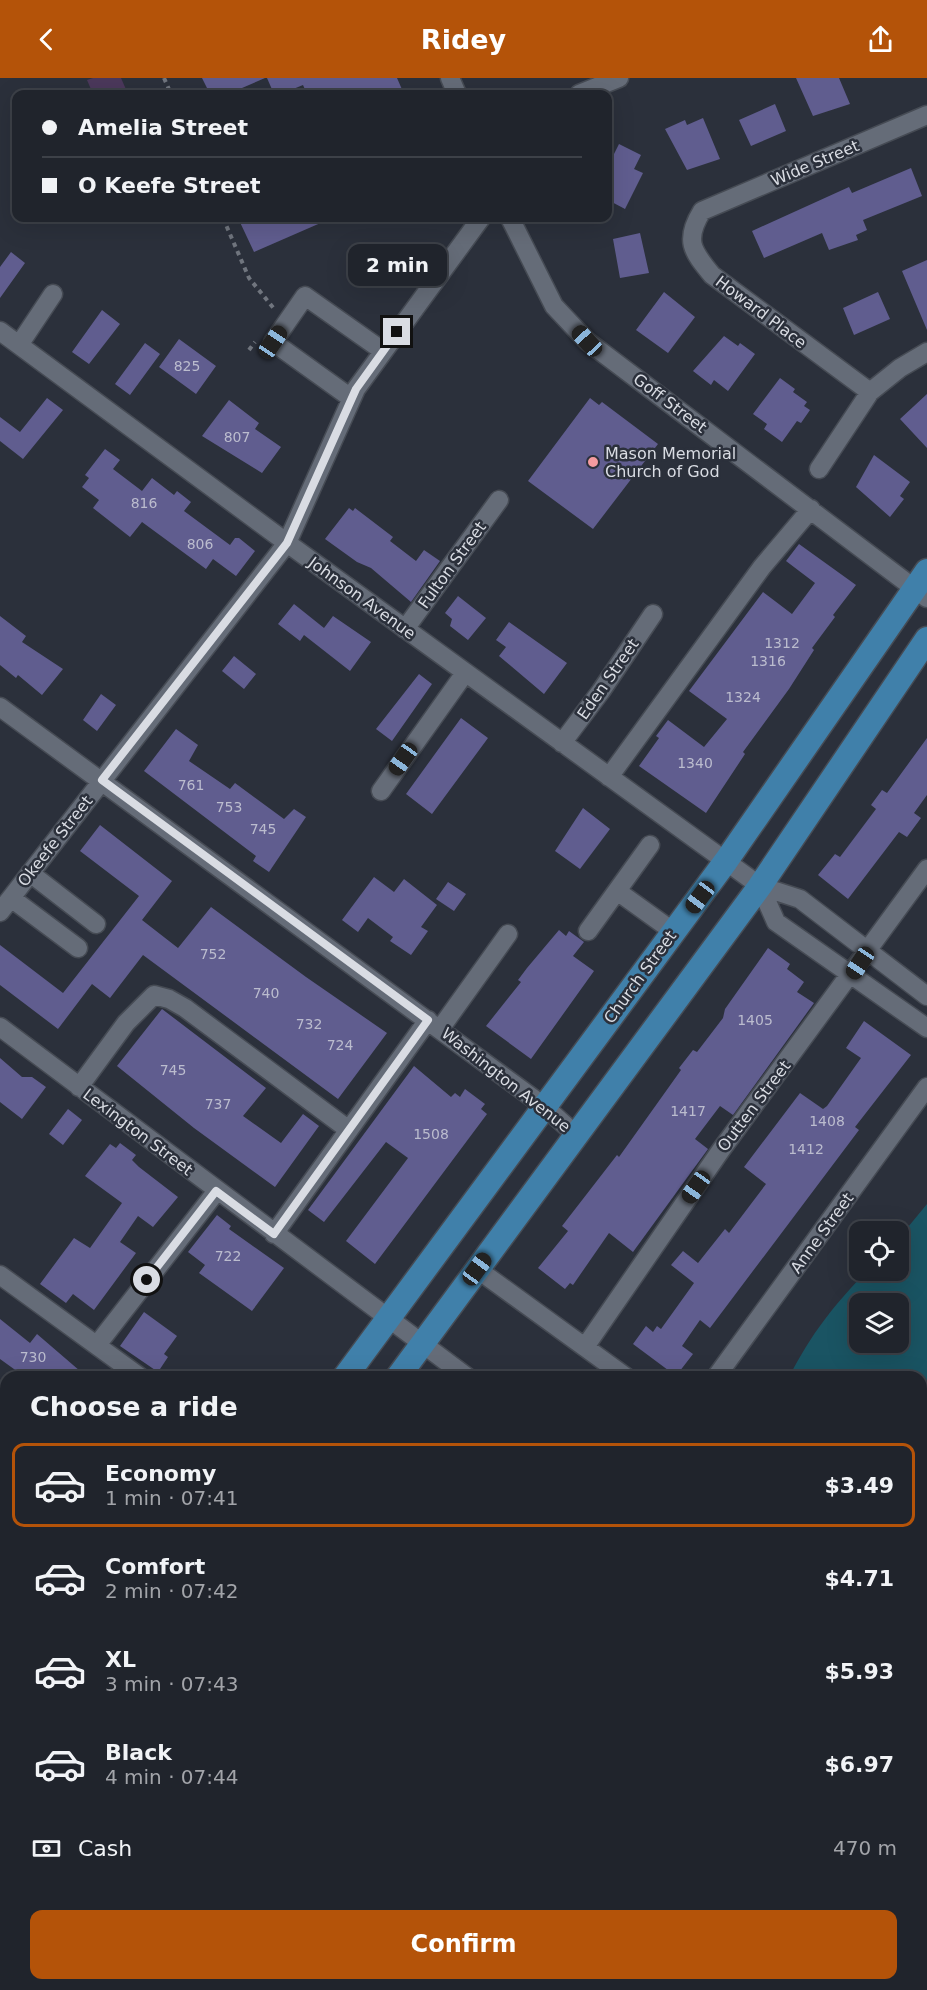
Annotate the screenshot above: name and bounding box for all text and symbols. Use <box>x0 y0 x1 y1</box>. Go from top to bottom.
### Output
icon: back <box>30 23 63 56</box>
icon: share <box>864 23 897 56</box>
text: Ridey <box>421 24 506 55</box>
text: Amelia Street <box>78 115 248 140</box>
street label: Wide Street <box>768 136 862 190</box>
text: O Keefe Street <box>78 173 261 198</box>
callout: 2 min <box>348 245 446 287</box>
text: 2 min <box>366 253 429 277</box>
street label: Howard Place <box>712 272 810 352</box>
route end <box>383 318 410 345</box>
car <box>255 322 291 362</box>
car <box>568 322 606 360</box>
house number: 825 <box>174 358 200 374</box>
street label: Goff Street <box>630 369 710 437</box>
house number: 807 <box>224 429 250 445</box>
place label: Mason Memorial Church of God <box>605 444 736 481</box>
marker: Mason Memorial Church of God <box>586 455 600 469</box>
house number: 816 <box>131 495 157 511</box>
street label: Fulton Street <box>414 518 490 612</box>
house number: 806 <box>187 536 213 552</box>
street label: Johnson Avenue <box>304 552 419 643</box>
street label: Eden Street <box>573 635 643 723</box>
house number: 1312 <box>764 635 800 651</box>
house number: 1316 <box>750 653 786 669</box>
house number: 1324 <box>725 689 761 705</box>
car <box>385 739 421 779</box>
house number: 1340 <box>677 755 713 771</box>
house number: 761 <box>178 777 204 793</box>
street label: Okeefe Street <box>14 792 96 890</box>
house number: 753 <box>216 799 242 815</box>
house number: 745 <box>250 821 276 837</box>
car <box>682 877 718 917</box>
street label: Church Street <box>600 927 680 1027</box>
car <box>842 943 878 983</box>
house number: 752 <box>200 946 226 962</box>
house number: 740 <box>253 985 279 1001</box>
house number: 1405 <box>737 1012 773 1028</box>
house number: 732 <box>296 1016 322 1032</box>
street label: Washington Avenue <box>438 1024 574 1136</box>
house number: 724 <box>327 1037 353 1053</box>
street label: Outten Street <box>714 1057 794 1155</box>
house number: 745 <box>160 1062 186 1078</box>
street label: Lexington Street <box>79 1085 197 1179</box>
house number: 737 <box>205 1096 231 1112</box>
house number: 1417 <box>670 1103 706 1119</box>
house number: 1408 <box>809 1113 845 1129</box>
house number: 1508 <box>413 1126 449 1142</box>
house number: 1412 <box>788 1141 824 1157</box>
car <box>678 1167 714 1207</box>
street label: Anne Street <box>786 1189 858 1277</box>
map controls <box>849 1221 909 1353</box>
button: locate <box>849 1221 909 1281</box>
house number: 722 <box>215 1248 241 1264</box>
car <box>459 1249 495 1289</box>
route start <box>133 1266 160 1293</box>
button: layers <box>849 1293 909 1353</box>
house number: 730 <box>20 1349 46 1365</box>
text: Choose a ride <box>30 1391 238 1422</box>
icon: car <box>33 1458 87 1512</box>
text: Economy <box>105 1461 216 1486</box>
text: $3.49 <box>824 1473 894 1498</box>
text: 1 min · 07:41 <box>105 1486 239 1510</box>
icon: car <box>33 1551 87 1605</box>
text: Comfort <box>105 1554 205 1579</box>
text: $4.71 <box>824 1566 894 1591</box>
text: 2 min · 07:42 <box>105 1579 239 1603</box>
icon: car <box>33 1644 87 1698</box>
text: XL <box>105 1647 136 1672</box>
text: $5.93 <box>824 1659 894 1684</box>
text: 3 min · 07:43 <box>105 1672 239 1696</box>
icon: car <box>33 1737 87 1791</box>
text: Black <box>105 1740 172 1765</box>
text: $6.97 <box>824 1752 894 1777</box>
text: 4 min · 07:44 <box>105 1765 239 1789</box>
icon: cash <box>30 1832 63 1865</box>
text: Cash <box>78 1836 132 1861</box>
text: 470 m <box>833 1836 897 1860</box>
button: Confirm <box>30 1910 897 1979</box>

